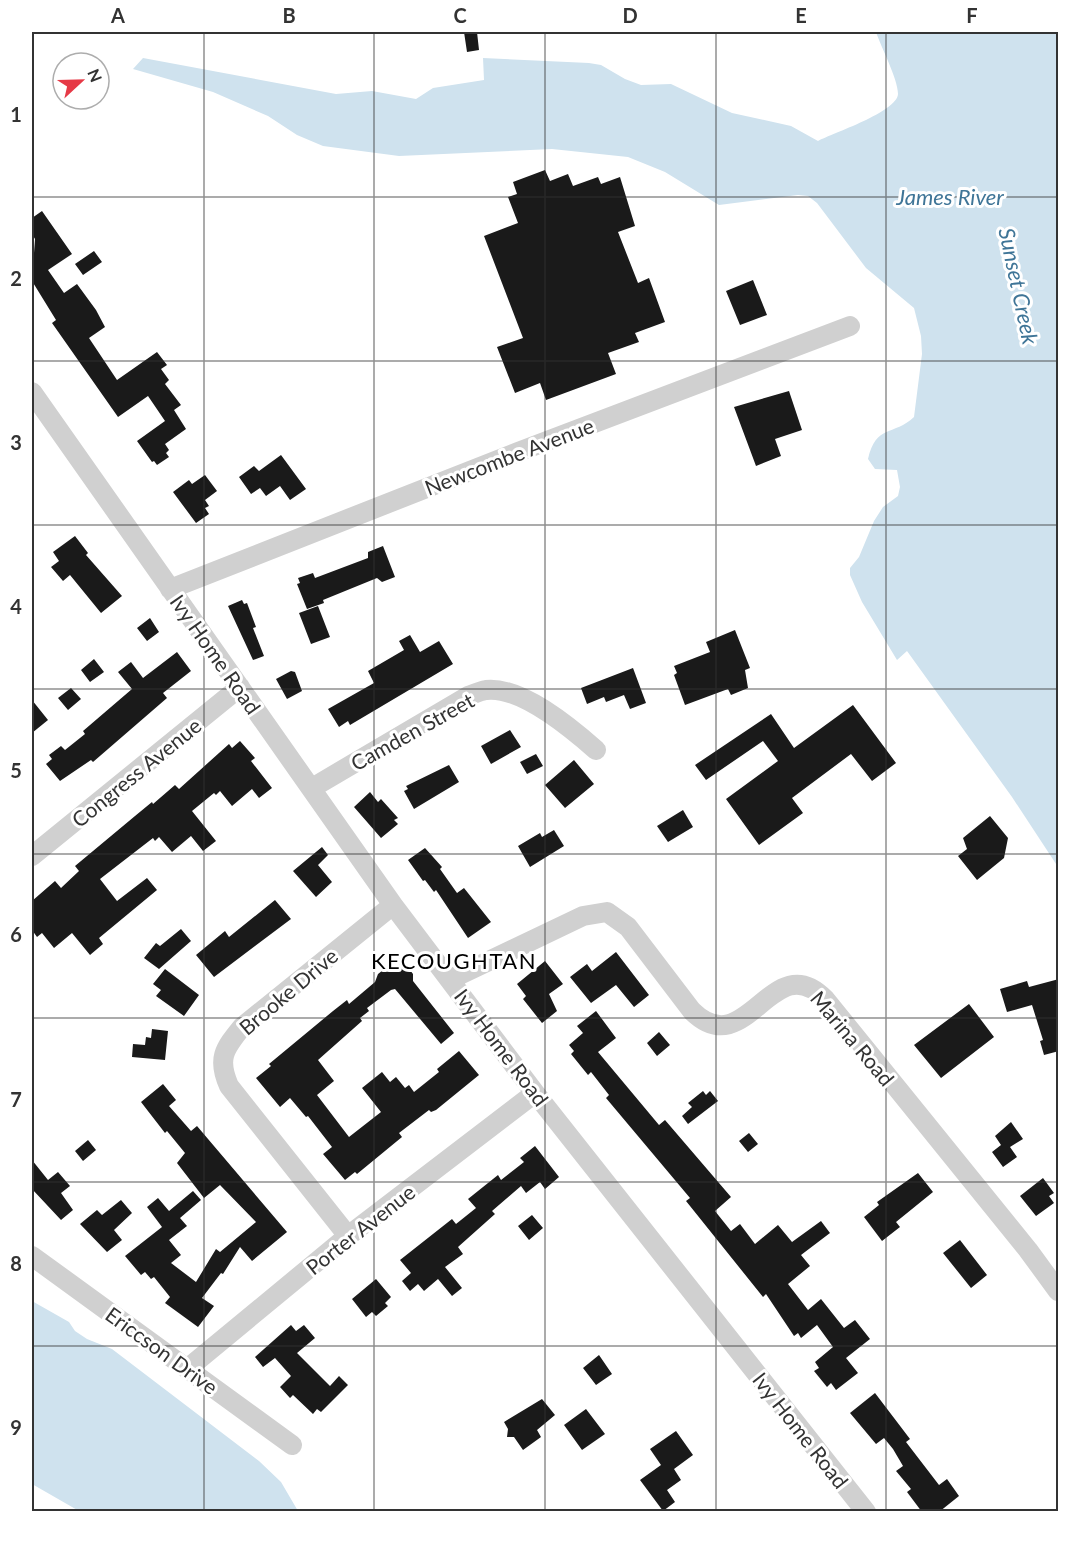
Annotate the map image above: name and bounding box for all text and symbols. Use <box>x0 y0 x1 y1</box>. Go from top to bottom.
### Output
text: A <box>110 3 125 27</box>
text: B <box>282 3 296 27</box>
text: C <box>453 3 467 27</box>
text: D <box>622 3 638 27</box>
text: E <box>795 3 807 27</box>
text: F <box>966 3 978 27</box>
north arrow <box>51 51 111 111</box>
text: N <box>84 66 106 84</box>
text: 1 <box>10 102 22 126</box>
water label: James River <box>895 183 1004 210</box>
water label: Sunset Creek <box>993 225 1045 347</box>
text: 2 <box>10 266 22 290</box>
street label: Newcombe Avenue <box>421 412 597 500</box>
text: 3 <box>10 430 22 454</box>
street label: Ivy Home Road <box>166 589 266 719</box>
text: 4 <box>10 594 22 618</box>
street label: Camden Street <box>346 687 478 775</box>
street label: Congress Avenue <box>66 712 206 832</box>
text: 5 <box>10 758 22 782</box>
text: 6 <box>10 922 22 946</box>
street label: Brooke Drive <box>234 943 342 1039</box>
district label: KECOUGHTAN <box>371 947 537 974</box>
street label: Ivy Home Road <box>450 984 554 1110</box>
street label: Marina Road <box>806 985 900 1091</box>
text: 7 <box>10 1087 22 1111</box>
street label: Porter Avenue <box>300 1179 420 1279</box>
text: 8 <box>10 1251 22 1275</box>
street label: Ericcson Drive <box>101 1301 223 1399</box>
street label: Ivy Home Road <box>748 1367 854 1493</box>
text: 9 <box>10 1415 22 1439</box>

